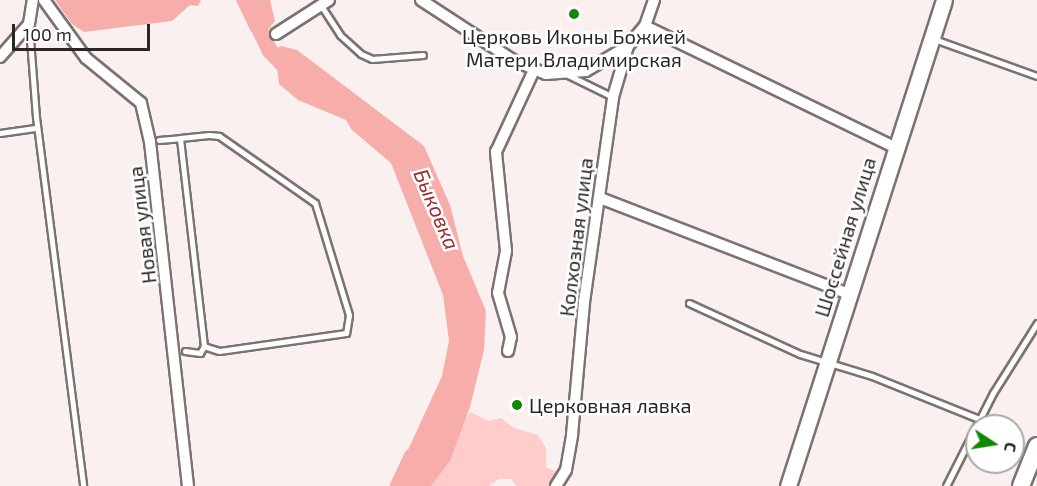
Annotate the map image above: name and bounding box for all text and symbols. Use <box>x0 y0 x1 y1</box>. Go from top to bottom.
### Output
marker: Церковь Иконы Божией Матери Владимирская <box>567 7 581 21</box>
scale bar <box>15 12 153 50</box>
text: 100 m <box>23 23 72 45</box>
place label: Церковь Иконы Божией Матери Владимирская <box>462 24 686 71</box>
street label: Шоссейная улица <box>809 154 881 320</box>
street label: Колхозная улица <box>554 156 598 318</box>
street label: Новая улица <box>123 165 161 285</box>
water label: Быковка <box>409 165 465 253</box>
place label: Церковная лавка <box>529 393 692 417</box>
marker: Церковная лавка <box>510 398 524 412</box>
north arrow <box>965 414 1025 474</box>
text: С <box>1001 441 1021 454</box>

